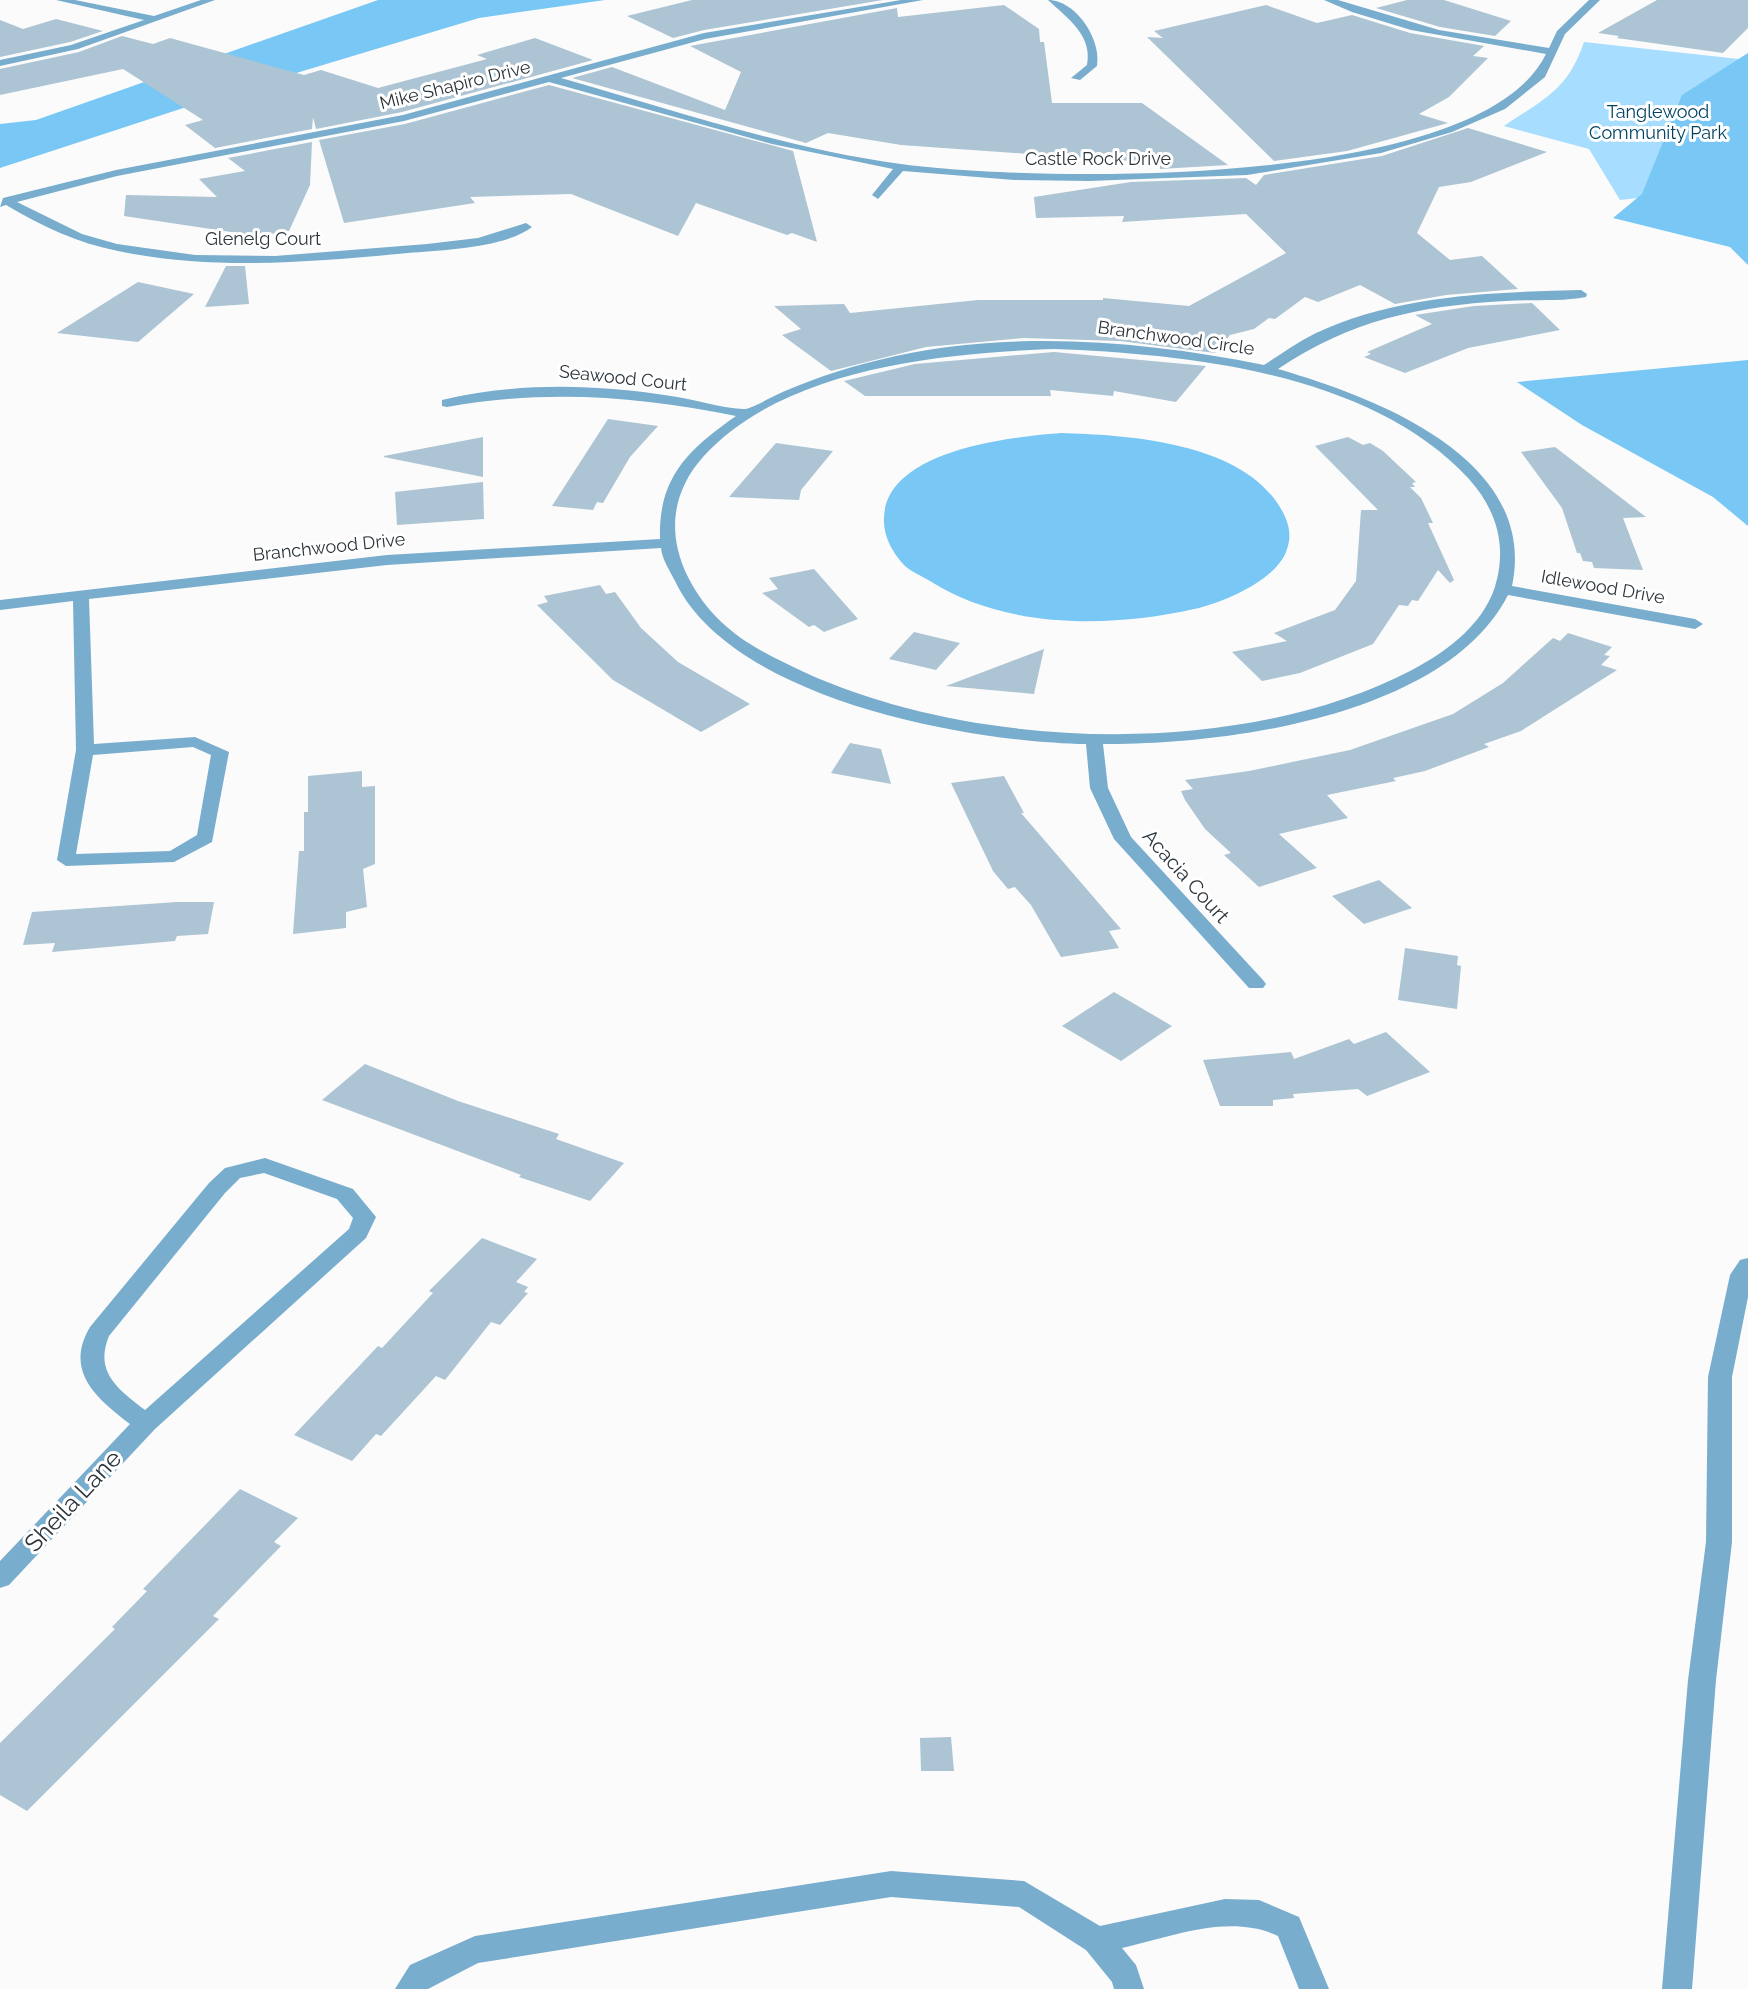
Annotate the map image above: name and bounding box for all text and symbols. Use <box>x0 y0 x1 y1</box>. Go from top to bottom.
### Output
street label: Mike Shapiro Drive <box>377 56 533 113</box>
park label: Tanglewood Community Park <box>1589 101 1727 143</box>
street label: Castle Rock Drive <box>1025 148 1171 169</box>
street label: Glenelg Court <box>205 228 321 249</box>
street label: Branchwood Circle <box>1096 316 1256 359</box>
street label: Seawood Court <box>558 360 688 395</box>
street label: Branchwood Drive <box>252 528 407 565</box>
street label: Idlewood Drive <box>1540 565 1667 608</box>
street label: Acacia Court <box>1138 824 1234 928</box>
street label: Sheila Lane <box>18 1444 127 1558</box>

